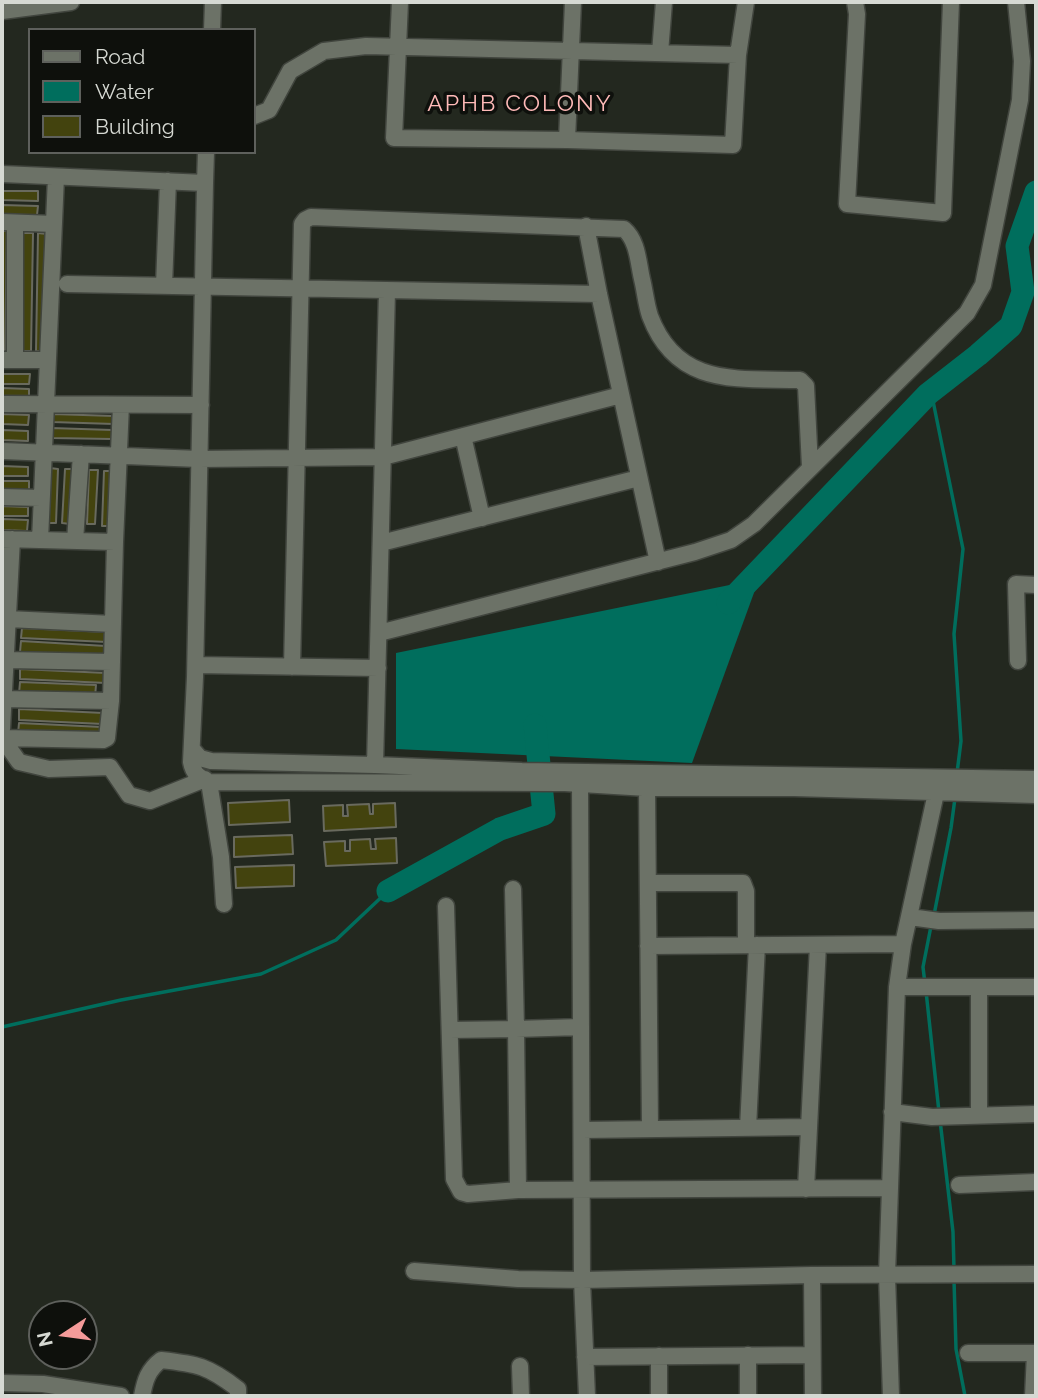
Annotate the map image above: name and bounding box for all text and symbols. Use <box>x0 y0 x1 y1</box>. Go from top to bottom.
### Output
legend <box>28 28 256 154</box>
text: Road <box>95 44 145 69</box>
text: Water <box>95 79 154 104</box>
district label: APHB COLONY <box>429 90 611 118</box>
text: Building <box>95 114 175 139</box>
north arrow <box>28 1300 98 1370</box>
text: N <box>32 1330 57 1349</box>

